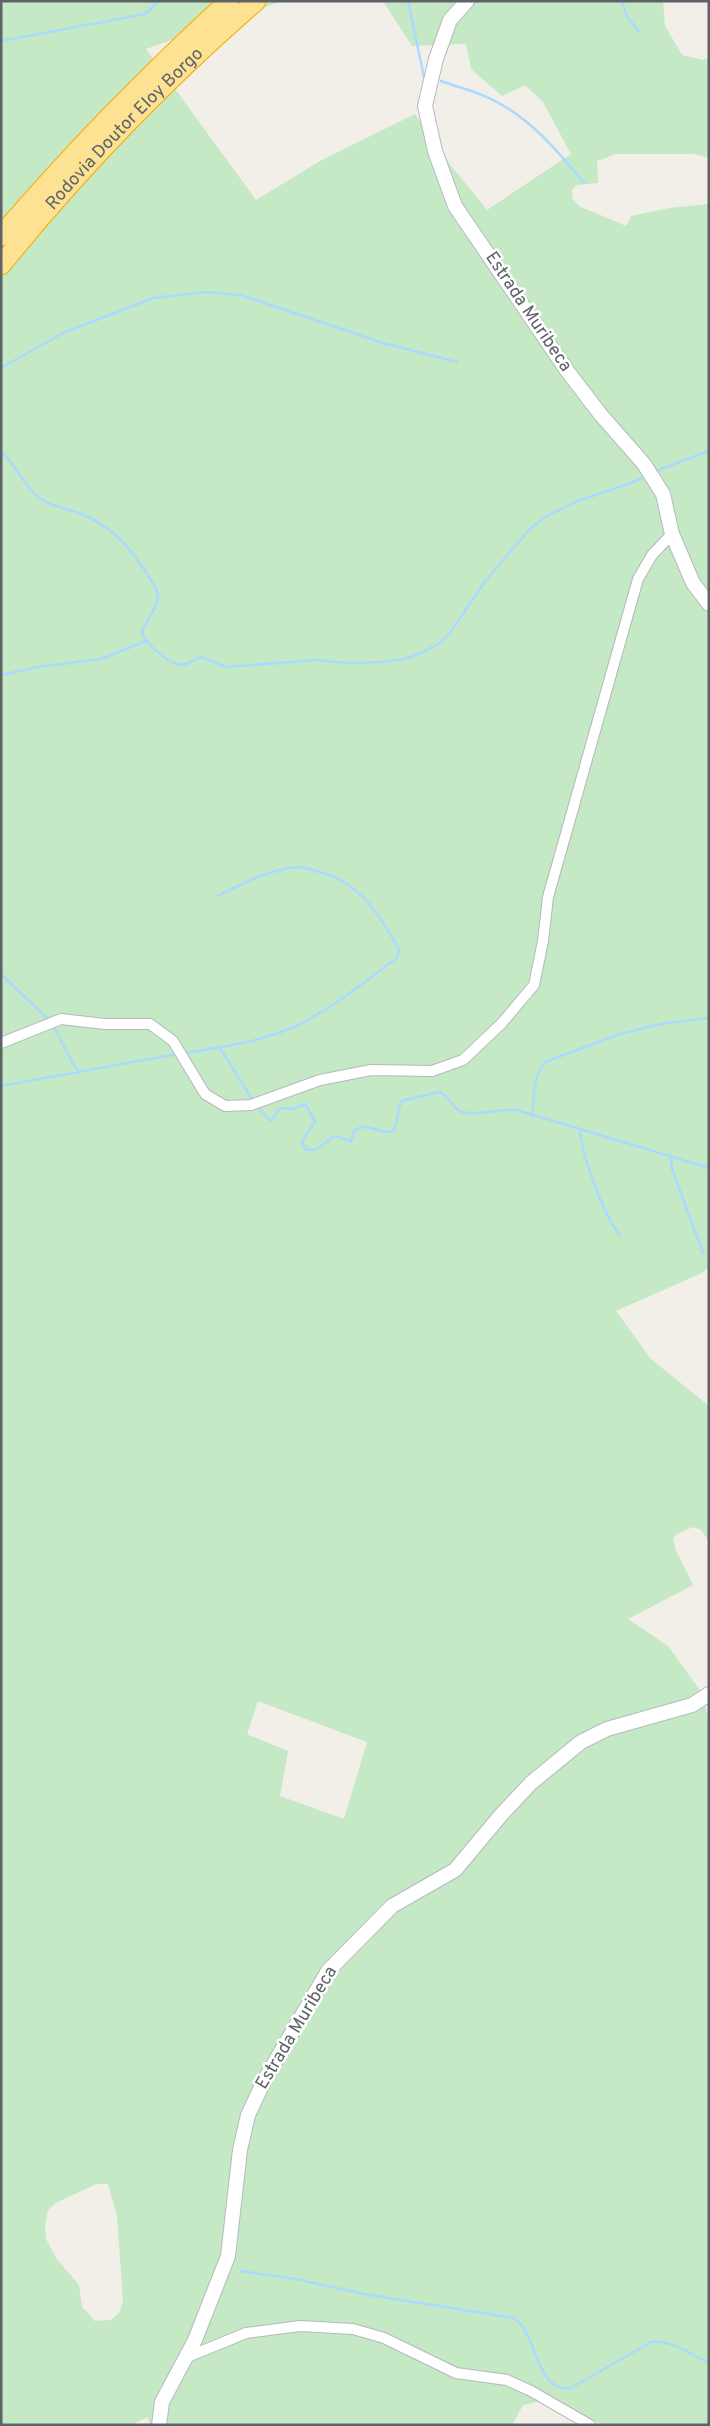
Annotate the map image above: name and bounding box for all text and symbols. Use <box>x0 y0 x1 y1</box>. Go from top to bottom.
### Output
street label: Rodovia Doutor Eloy Borgo <box>41 43 208 215</box>
street label: Estrada Muribeca <box>479 248 577 376</box>
street label: Estrada Muribeca <box>251 1962 343 2094</box>

